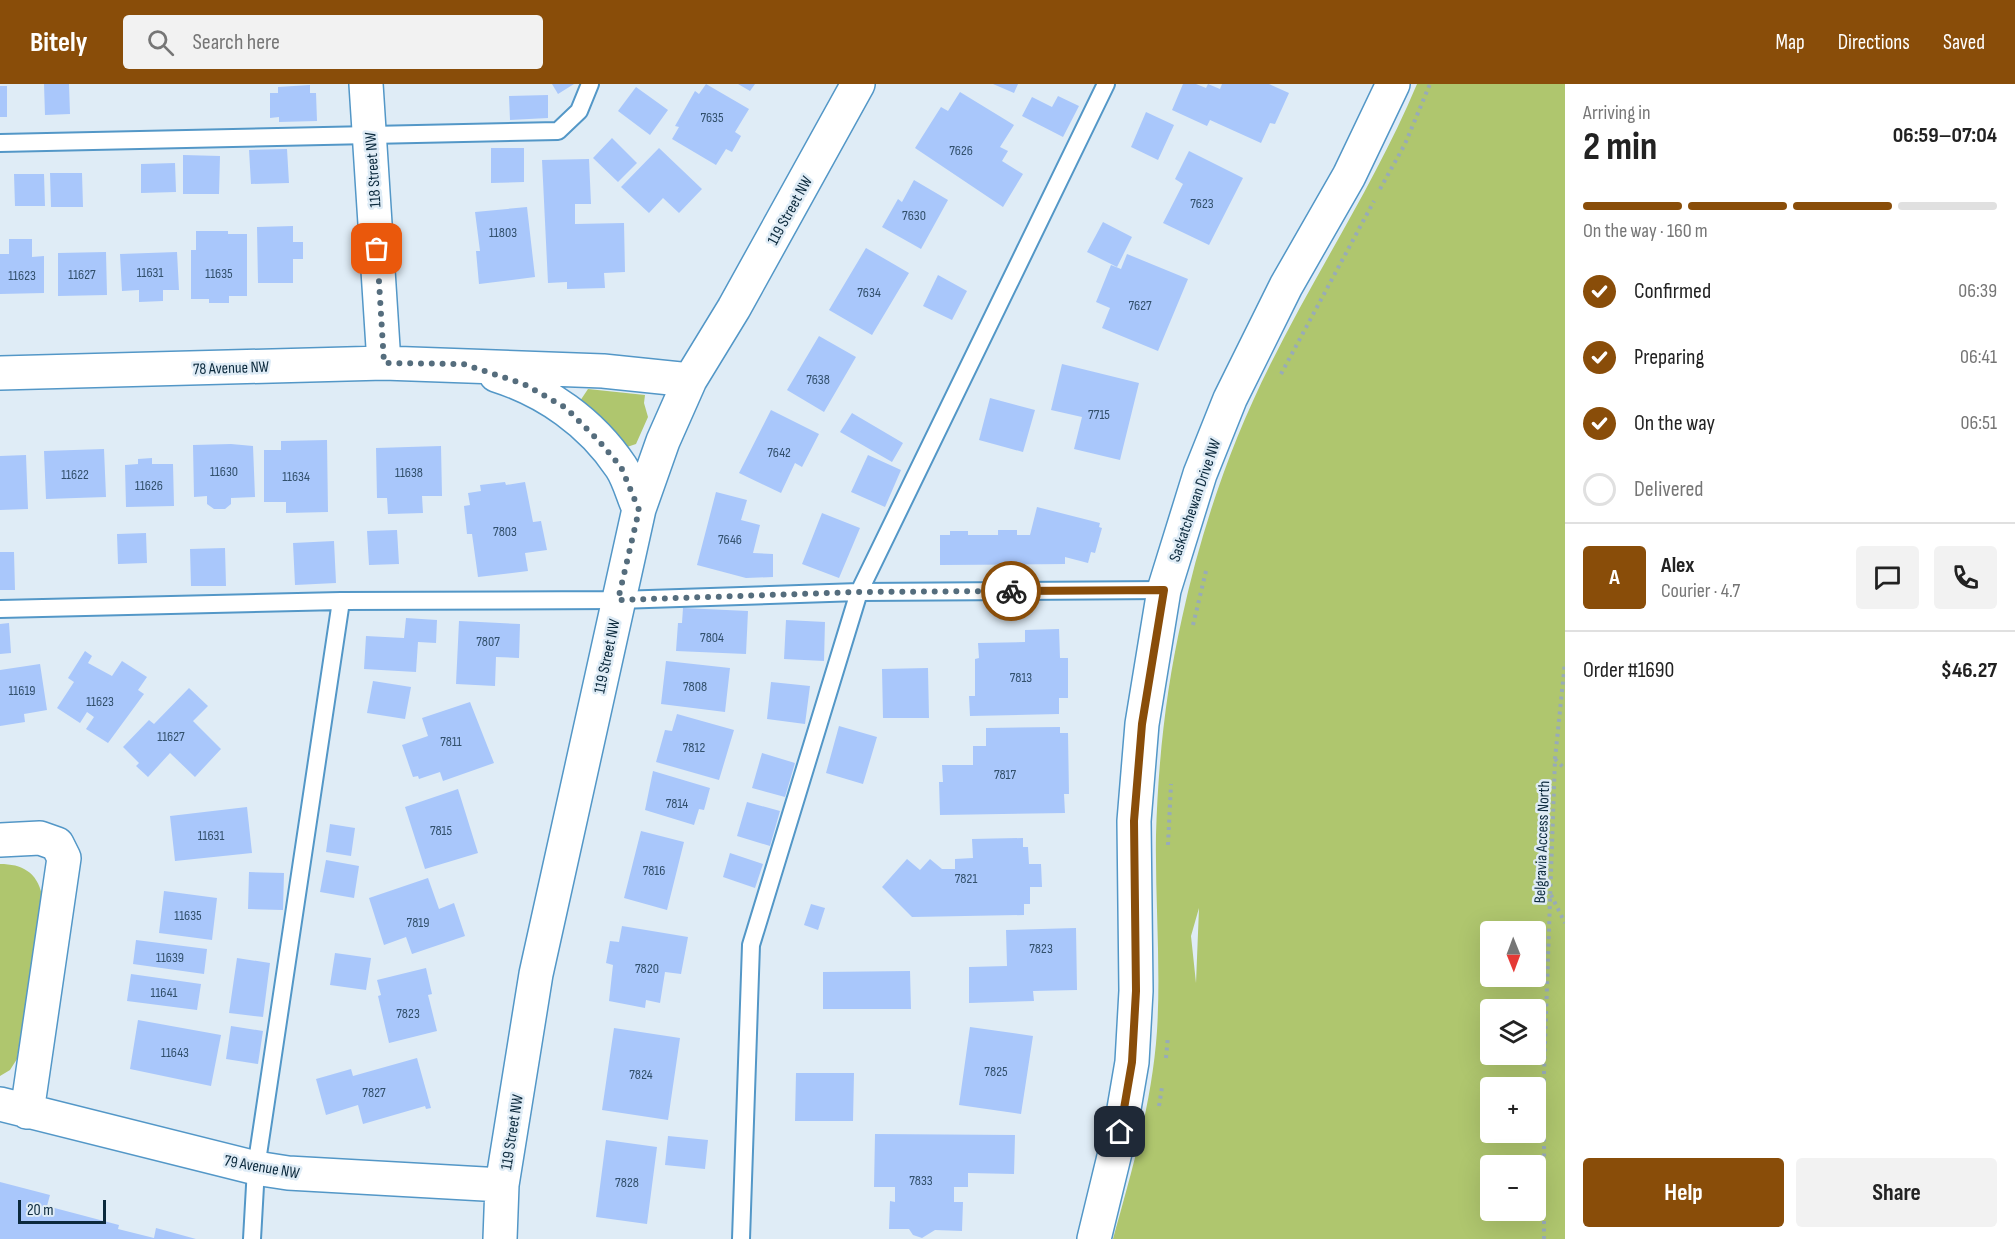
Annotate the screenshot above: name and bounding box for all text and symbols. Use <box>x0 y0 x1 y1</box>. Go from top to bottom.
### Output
search box <box>123 15 543 69</box>
text: Bitely <box>30 26 87 59</box>
icon: search <box>144 26 177 59</box>
text: Search here <box>192 29 280 56</box>
text: Map <box>1775 30 1805 55</box>
text: Directions <box>1838 30 1910 55</box>
text: Saved <box>1943 30 1985 55</box>
text: Arriving in <box>1583 101 1651 125</box>
house number: 7635 <box>700 109 724 126</box>
text: 06:59–07:04 <box>1893 122 1997 149</box>
text: 2 min <box>1583 124 1657 171</box>
street label: 118 Street NW <box>361 131 386 208</box>
house number: 7626 <box>949 142 973 159</box>
street label: 119 Street NW <box>764 173 817 248</box>
house number: 7623 <box>1190 195 1214 212</box>
house number: 7630 <box>902 207 926 224</box>
text: On the way · 160 m <box>1583 219 1708 243</box>
pin <box>351 223 402 274</box>
house number: 11803 <box>489 224 517 241</box>
icon: bag <box>360 232 393 265</box>
house number: 11631 <box>137 264 163 281</box>
house number: 11635 <box>205 265 233 282</box>
house number: 11627 <box>68 266 96 283</box>
house number: 11623 <box>8 267 36 284</box>
icon: check <box>1583 275 1616 308</box>
text: Confirmed <box>1634 278 1711 305</box>
text: 06:39 <box>1958 279 1997 303</box>
house number: 7634 <box>857 284 881 301</box>
house number: 7627 <box>1128 297 1152 314</box>
icon: check <box>1583 341 1616 374</box>
text: Preparing <box>1634 344 1704 371</box>
text: 06:41 <box>1960 345 1997 369</box>
street label: 78 Avenue NW <box>193 358 270 379</box>
house number: 7638 <box>806 371 830 388</box>
house number: 7715 <box>1088 406 1110 423</box>
icon: check <box>1583 407 1616 440</box>
text: On the way <box>1634 410 1715 437</box>
text: 06:51 <box>1961 411 1997 435</box>
street label: Saskatchewan Drive NW <box>1165 436 1226 564</box>
house number: 7642 <box>767 444 791 461</box>
house number: 11630 <box>210 463 238 480</box>
house number: 11638 <box>395 464 423 481</box>
house number: 11622 <box>61 466 89 483</box>
house number: 11634 <box>282 468 310 485</box>
text: Delivered <box>1634 476 1703 503</box>
house number: 11626 <box>135 477 163 494</box>
house number: 7803 <box>493 523 517 540</box>
house number: 7646 <box>718 531 742 548</box>
button: chat <box>1856 546 1919 609</box>
button: phone <box>1934 546 1997 609</box>
text: Alex <box>1661 552 1694 579</box>
courier <box>981 561 1041 621</box>
text: A <box>1609 564 1620 591</box>
icon: bike <box>995 575 1028 608</box>
text: Courier · 4.7 <box>1661 579 1740 603</box>
street label: 119 Street NW <box>590 617 625 695</box>
house number: 7804 <box>700 629 724 646</box>
house number: 7807 <box>476 633 500 650</box>
text: Order #1690 <box>1583 657 1674 684</box>
text: $46.27 <box>1941 657 1997 684</box>
house number: 7813 <box>1010 669 1032 686</box>
house number: 7808 <box>683 678 707 695</box>
house number: 11619 <box>8 682 36 699</box>
house number: 11623 <box>86 693 114 710</box>
house number: 11627 <box>157 728 185 745</box>
house number: 7811 <box>440 733 462 750</box>
house number: 7812 <box>683 739 705 756</box>
house number: 7817 <box>994 766 1016 783</box>
street label: Belgravia Access North <box>1531 781 1554 904</box>
house number: 7814 <box>666 795 688 812</box>
house number: 7815 <box>430 822 452 839</box>
house number: 11631 <box>198 827 224 844</box>
house number: 7816 <box>643 862 665 879</box>
house number: 7821 <box>955 870 977 887</box>
house number: 11635 <box>174 907 202 924</box>
house number: 7819 <box>407 914 429 931</box>
north arrow <box>1480 921 1546 987</box>
map controls <box>1480 921 1546 1221</box>
house number: 7823 <box>1029 940 1053 957</box>
house number: 11639 <box>156 949 184 966</box>
house number: 7820 <box>635 960 659 977</box>
house number: 11641 <box>151 984 178 1001</box>
button: layers <box>1480 999 1546 1065</box>
house number: 7823 <box>396 1005 420 1022</box>
house number: 11643 <box>161 1044 189 1061</box>
house number: 7825 <box>984 1063 1008 1080</box>
house number: 7824 <box>629 1066 653 1083</box>
button: + <box>1480 1077 1546 1143</box>
house number: 7827 <box>362 1084 386 1101</box>
street label: 119 Street NW <box>497 1093 528 1171</box>
pin <box>1094 1106 1145 1157</box>
icon: home <box>1103 1115 1136 1148</box>
street label: 79 Avenue NW <box>223 1151 302 1184</box>
button: − <box>1480 1155 1546 1221</box>
button: Help <box>1583 1158 1784 1227</box>
button: Share <box>1796 1158 1997 1227</box>
house number: 7833 <box>909 1172 933 1189</box>
house number: 7828 <box>615 1174 639 1191</box>
scale bar <box>18 1197 106 1224</box>
text: 20 m <box>27 1201 54 1220</box>

